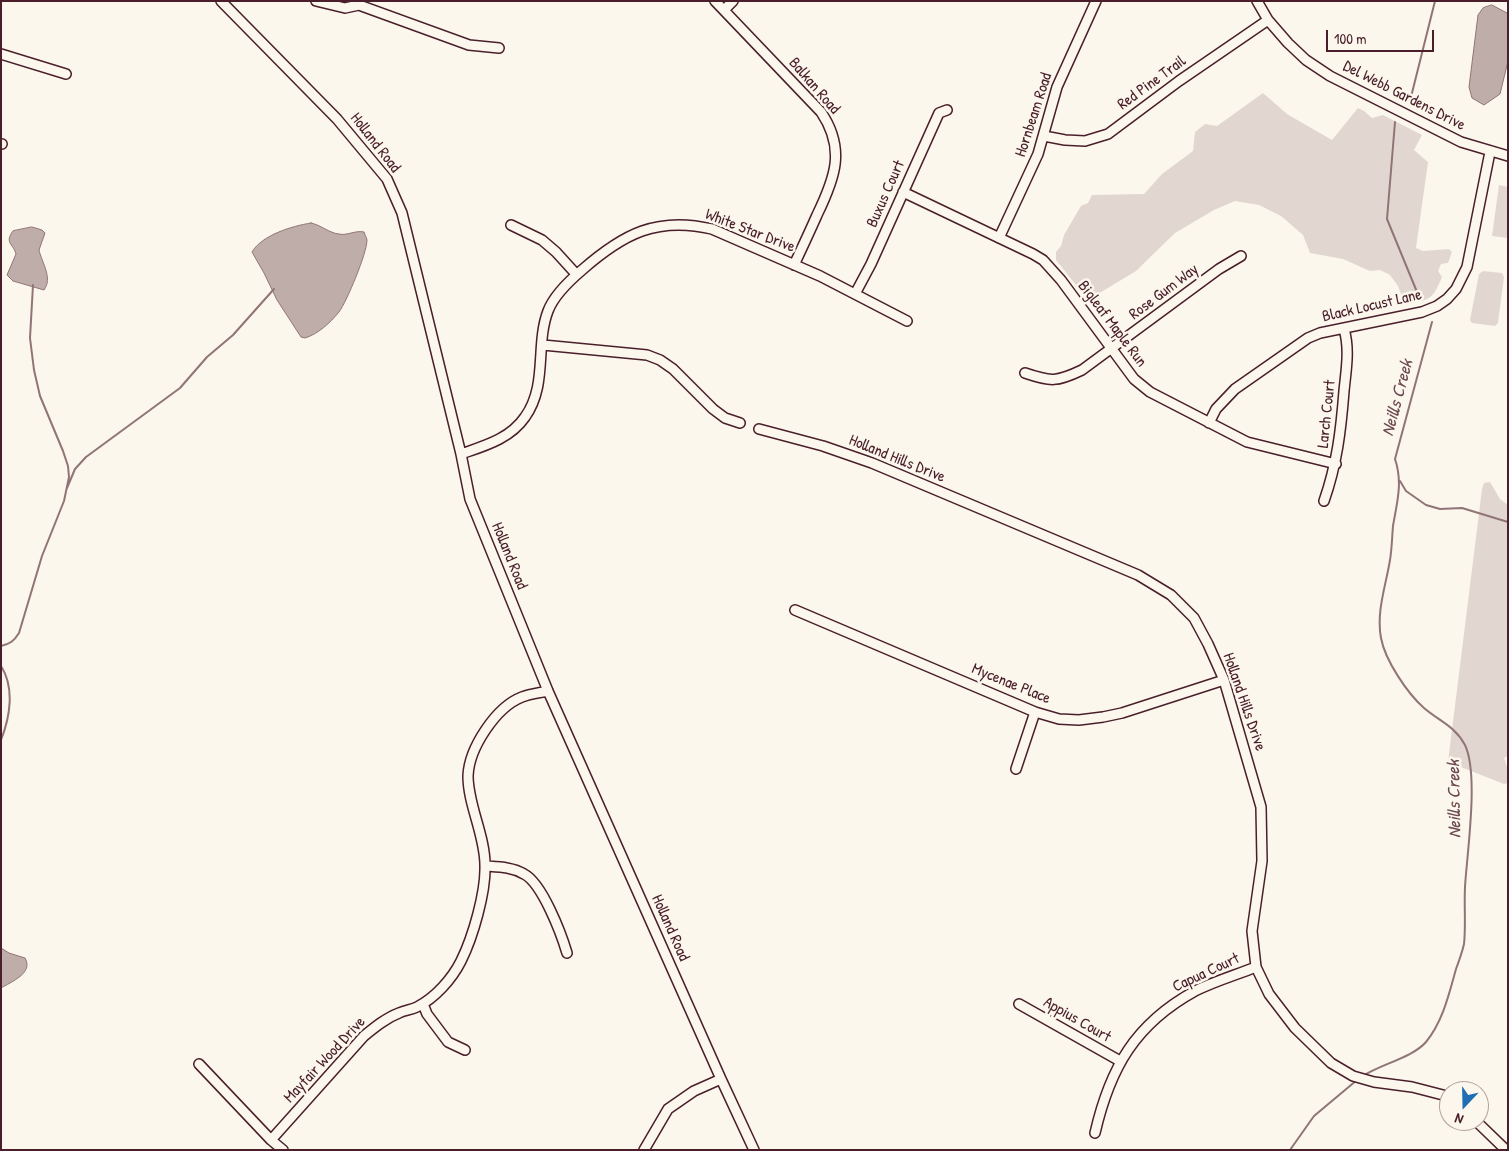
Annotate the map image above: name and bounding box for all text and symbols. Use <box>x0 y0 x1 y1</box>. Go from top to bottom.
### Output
scale bar <box>1329 20 1436 52</box>
text: 100 m <box>1334 28 1367 49</box>
street label: Red Pine Trail <box>1114 52 1190 114</box>
street label: Balkan Road <box>784 54 844 118</box>
street label: Del Webb Gardens Drive <box>1340 57 1468 135</box>
street label: Hornbeam Road <box>1011 70 1057 160</box>
street label: Holland Road <box>346 109 404 177</box>
street label: Buxus Court <box>863 158 909 230</box>
street label: White Star Drive <box>702 205 798 257</box>
street label: Rose Gum Way <box>1126 260 1202 324</box>
street label: Bigleaf Maple Run <box>1073 277 1151 371</box>
street label: Black Locust Lane <box>1320 285 1424 327</box>
water label: Neills Creek <box>1377 357 1419 439</box>
street label: Larch Court <box>1314 379 1340 449</box>
street label: Holland Hills Drive <box>846 431 948 487</box>
street label: Holland Road <box>487 520 531 592</box>
street label: Holland Hills Drive <box>1218 651 1270 753</box>
street label: Mycenae Place <box>969 660 1053 708</box>
water label: Neills Creek <box>1444 760 1466 838</box>
street label: Holland Road <box>647 892 693 964</box>
street label: Capua Court <box>1170 949 1242 997</box>
street label: Appius Court <box>1040 993 1114 1047</box>
street label: Mayfair Wood Drive <box>280 1013 370 1107</box>
north arrow <box>1439 1081 1489 1131</box>
text: N <box>1452 1109 1466 1130</box>

